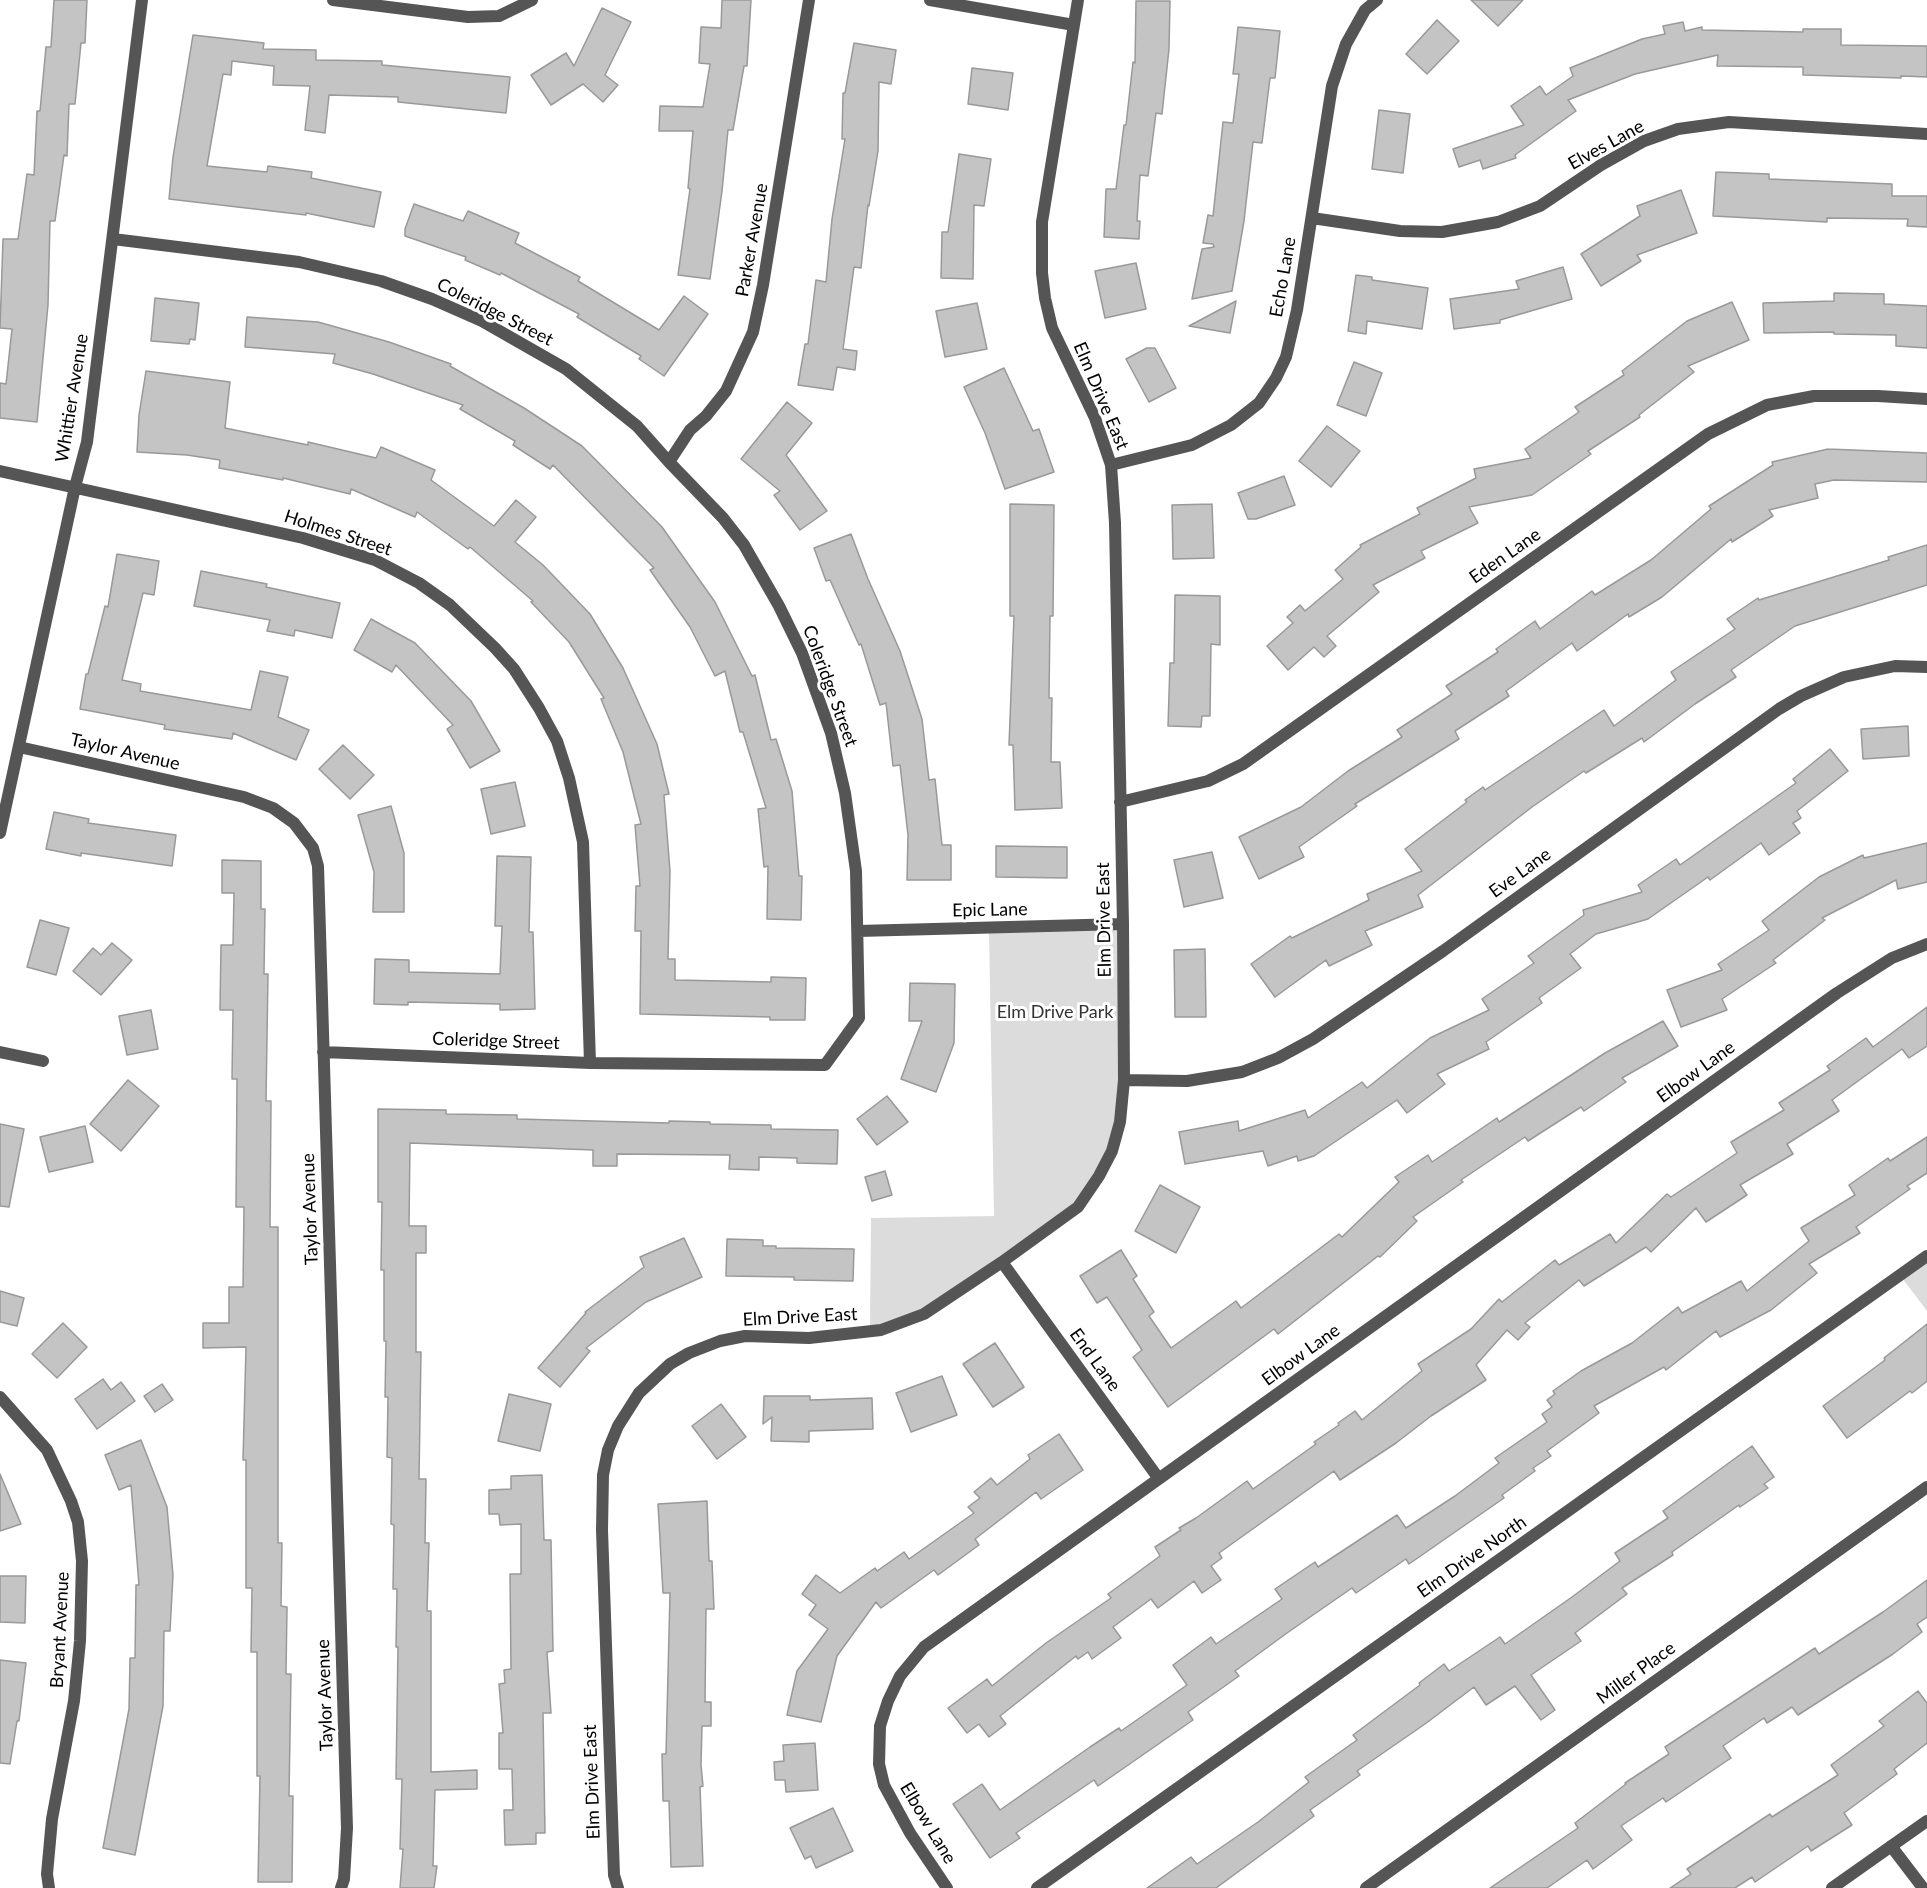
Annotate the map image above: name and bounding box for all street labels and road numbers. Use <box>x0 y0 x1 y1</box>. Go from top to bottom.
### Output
street label: Elves Lane <box>1564 115 1648 175</box>
street label: Parker Avenue <box>731 182 773 298</box>
street label: Echo Lane <box>1265 235 1301 319</box>
street label: Coleridge Street <box>433 273 557 351</box>
street label: Whittier Avenue <box>51 332 93 464</box>
street label: Elm Drive East <box>1069 339 1133 453</box>
street label: Holmes Street <box>281 505 395 561</box>
street label: Eden Lane <box>1465 524 1545 588</box>
street label: Coleridge Street <box>798 622 862 750</box>
street label: Taylor Avenue <box>68 729 182 775</box>
street label: Eve Lane <box>1485 843 1555 903</box>
street label: Elm Drive East <box>1092 862 1116 978</box>
street label: Epic Lane <box>952 899 1028 921</box>
street label: Coleridge Street <box>432 1028 560 1054</box>
street label: Elbow Lane <box>1653 1036 1739 1108</box>
street label: Taylor Avenue <box>297 1153 323 1265</box>
street label: Elm Drive East <box>742 1303 858 1331</box>
street label: Elbow Lane <box>1258 1319 1344 1391</box>
street label: End Lane <box>1065 1324 1125 1396</box>
street label: Elm Drive North <box>1413 1511 1531 1603</box>
street label: Bryant Avenue <box>46 1571 74 1689</box>
street label: Miller Place <box>1592 1637 1680 1709</box>
street label: Taylor Avenue <box>312 1639 338 1751</box>
street label: Elm Drive East <box>579 1724 605 1840</box>
street label: Elbow Lane <box>895 1778 961 1868</box>

